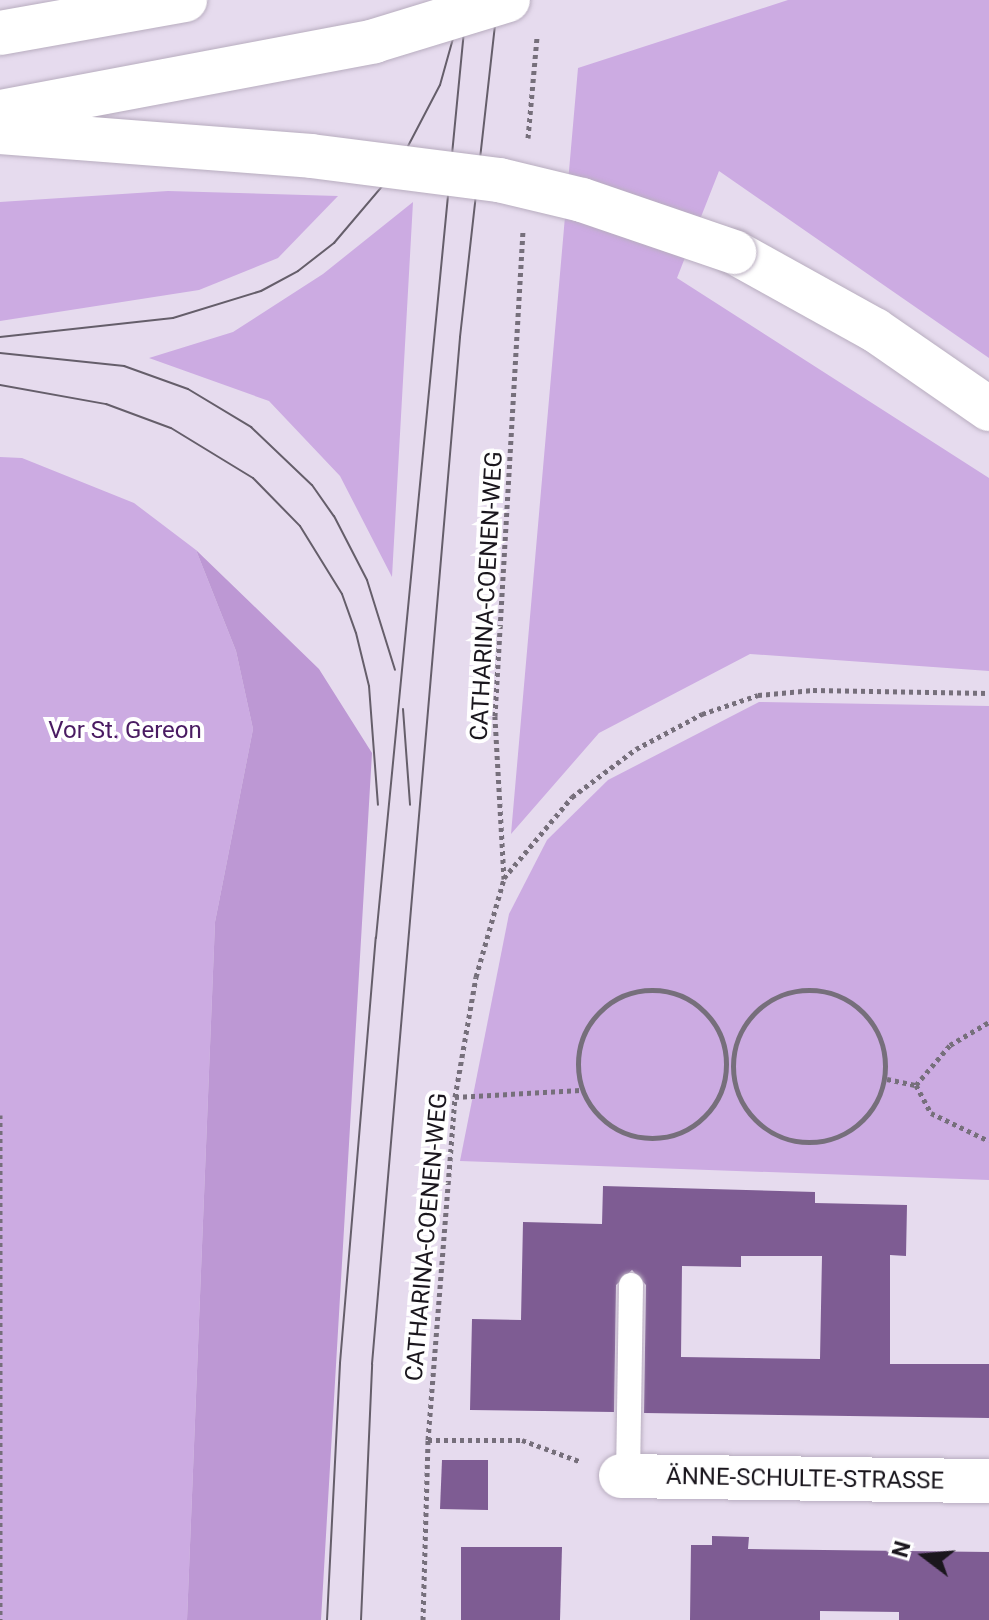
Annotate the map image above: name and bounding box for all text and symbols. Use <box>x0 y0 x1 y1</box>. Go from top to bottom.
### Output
street label: CATHARINA-COENEN-WEG <box>465 451 509 741</box>
park label: Vor St. Gereon <box>48 717 202 745</box>
street label: CATHARINA-COENEN-WEG <box>400 1092 454 1382</box>
street label: ÄNNE-SCHULTE-STRASSE <box>666 1462 944 1496</box>
north arrow <box>885 1516 965 1596</box>
text: N <box>887 1538 916 1560</box>

